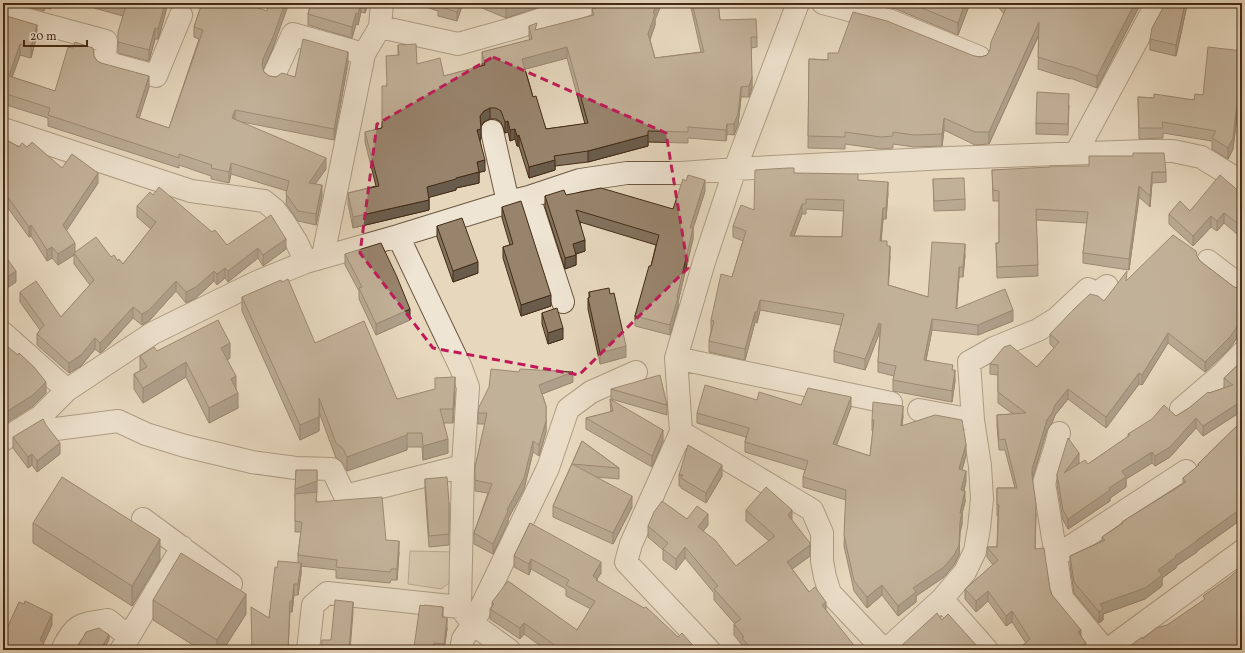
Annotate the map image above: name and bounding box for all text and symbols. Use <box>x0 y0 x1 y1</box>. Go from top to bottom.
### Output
scale bar <box>24 22 87 48</box>
text: 20 m <box>30 29 57 45</box>

